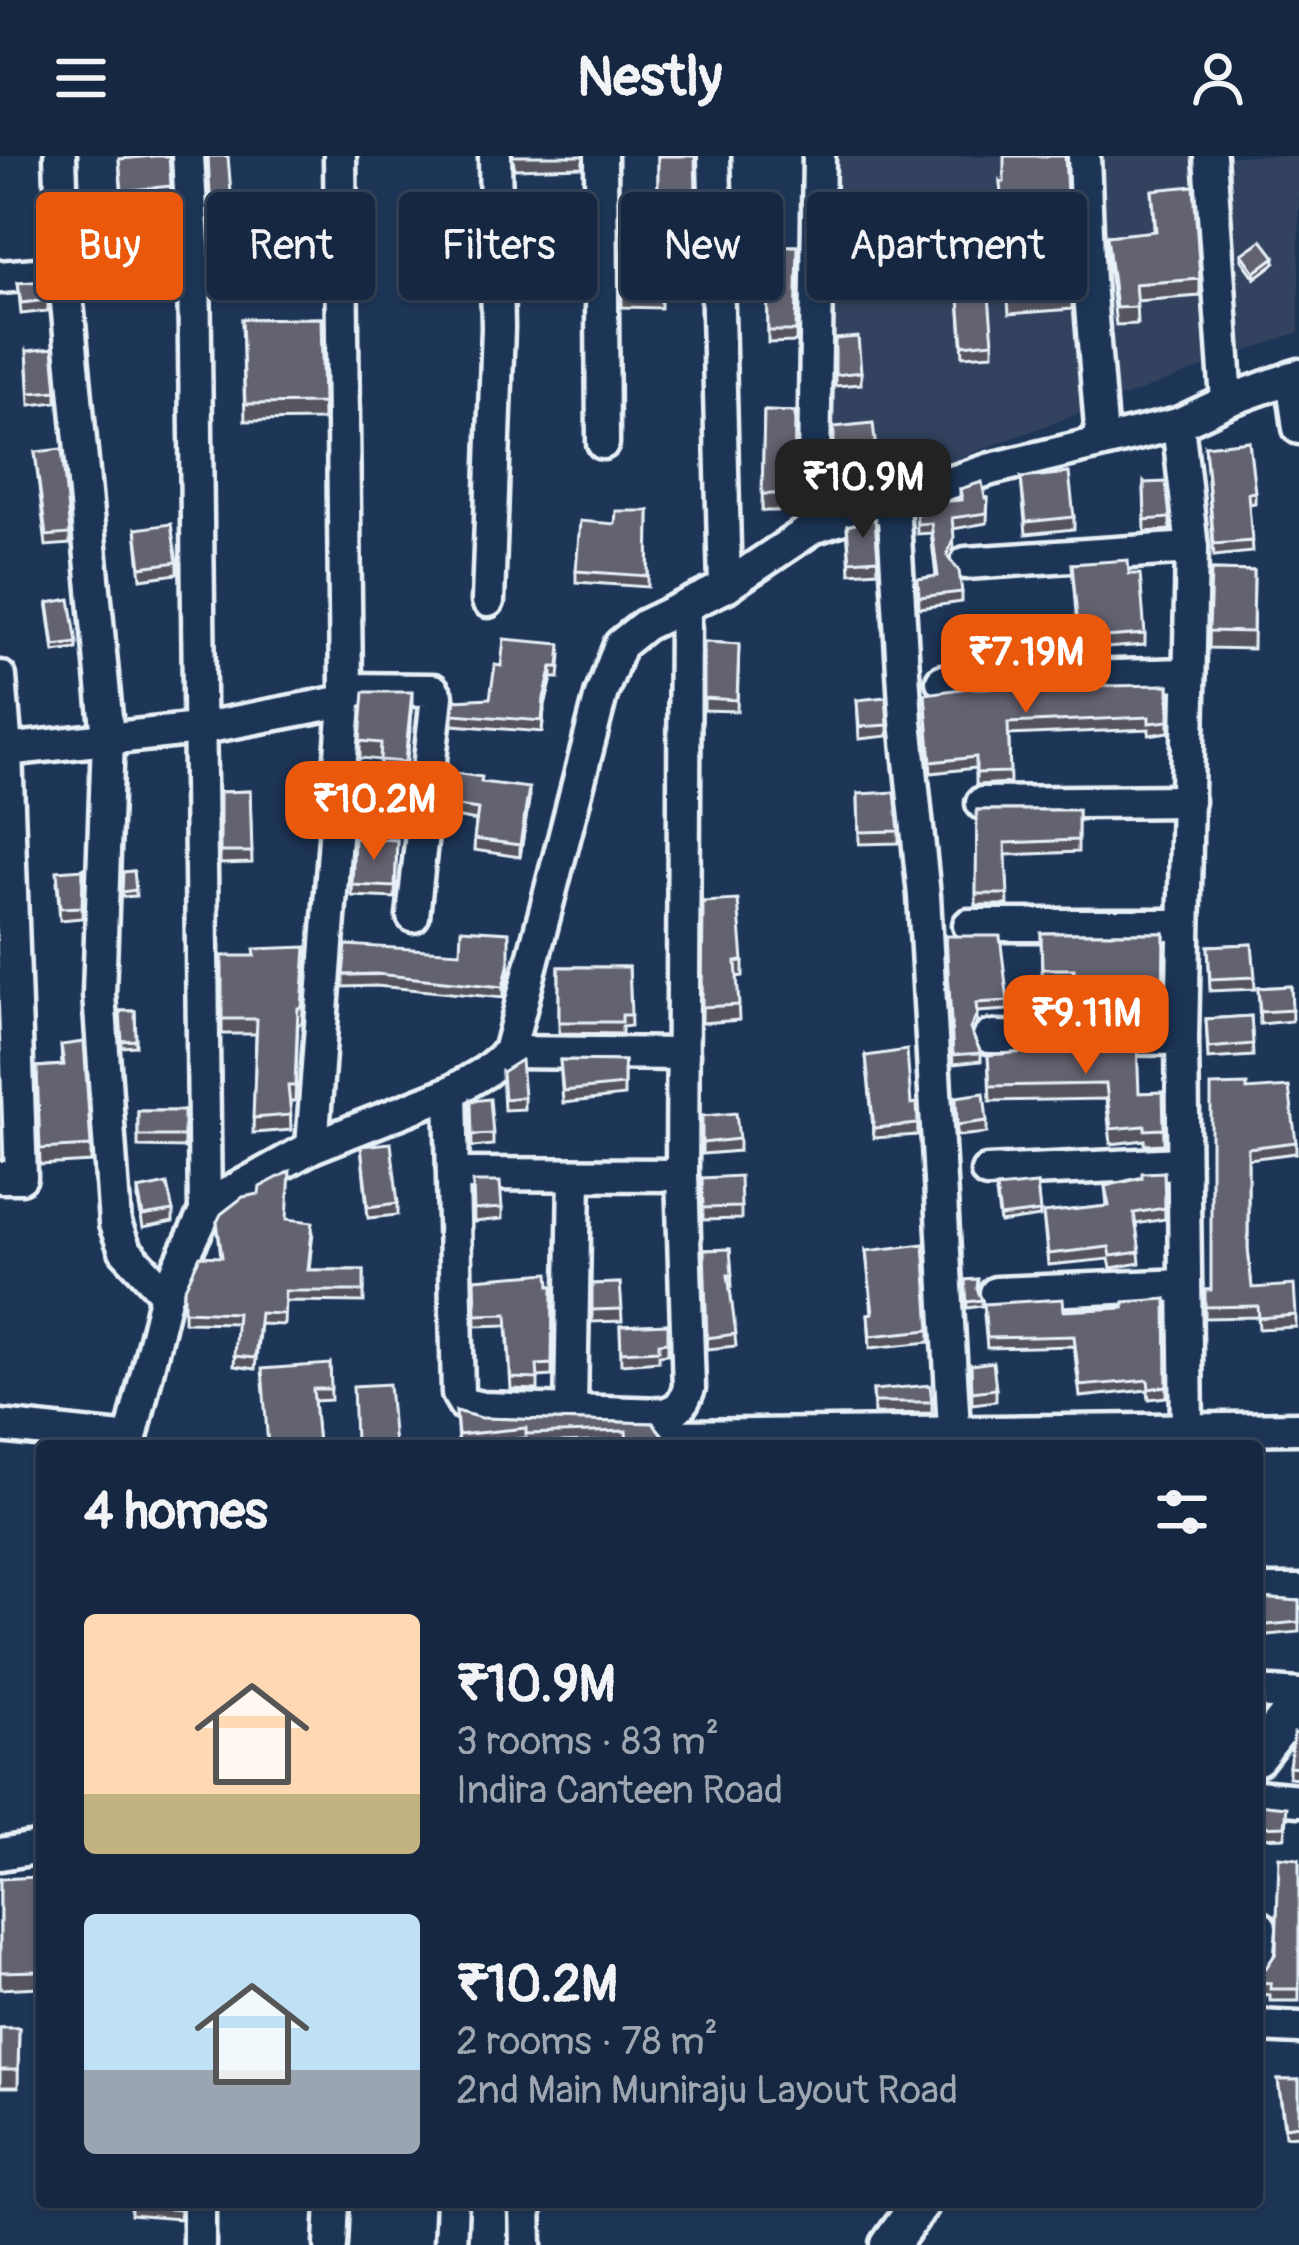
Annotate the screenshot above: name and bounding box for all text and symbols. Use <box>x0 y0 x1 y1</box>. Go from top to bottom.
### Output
text: Nestly <box>577 44 722 112</box>
icon: menu <box>48 45 114 111</box>
icon: person <box>1185 45 1251 111</box>
chip: Buy <box>36 192 183 300</box>
chip: Rent <box>207 192 375 300</box>
chip: Filters <box>399 192 597 300</box>
chip: New <box>621 192 783 300</box>
chip: Apartment <box>807 192 1087 300</box>
pin: ₹10.9M <box>765 439 961 541</box>
text: ₹10.9M <box>802 453 924 502</box>
pin: ₹7.19M <box>928 614 1124 716</box>
text: ₹7.19M <box>968 628 1084 677</box>
pin: ₹10.2M <box>276 761 472 863</box>
text: ₹10.2M <box>312 775 436 824</box>
pin: ₹9.11M <box>988 975 1184 1077</box>
text: ₹9.11M <box>1031 989 1141 1038</box>
icon: filters <box>1149 1479 1215 1545</box>
text: 4 homes <box>84 1480 268 1544</box>
text: ₹10.9M <box>456 1653 616 1717</box>
icon: home <box>180 1662 324 1806</box>
text: 3 rooms · 83 m² <box>456 1717 719 1766</box>
text: Indira Canteen Road <box>456 1766 783 1815</box>
text: ₹10.2M <box>456 1953 618 2017</box>
icon: home <box>180 1962 324 2106</box>
text: 2 rooms · 78 m² <box>456 2017 718 2066</box>
text: 2nd Main Muniraju Layout Road <box>456 2066 958 2115</box>

